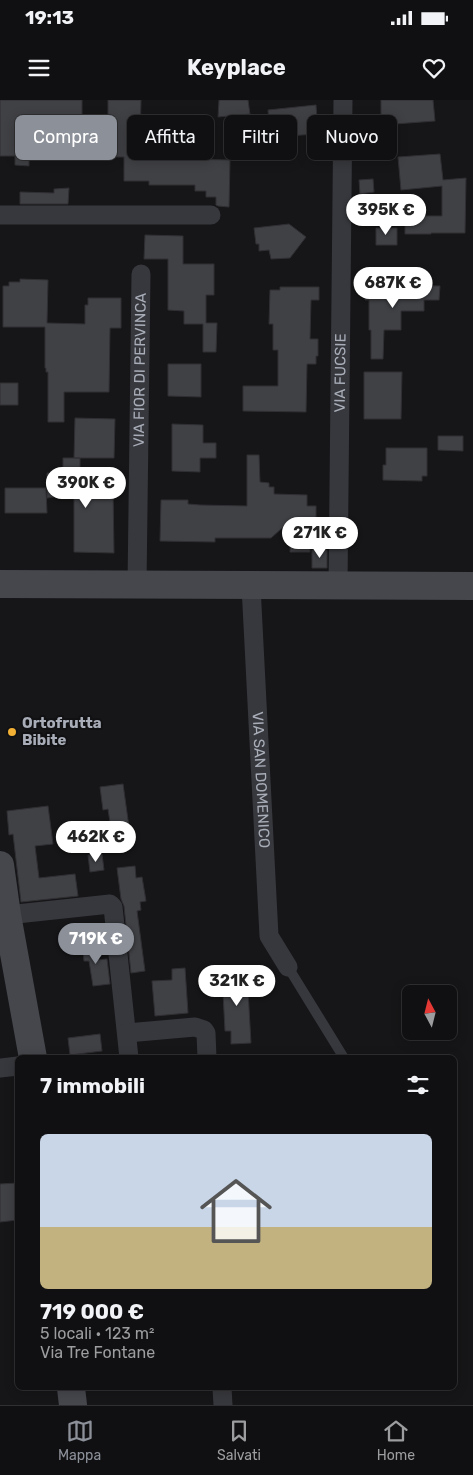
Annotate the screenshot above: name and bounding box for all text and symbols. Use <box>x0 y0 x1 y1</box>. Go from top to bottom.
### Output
text: 19:13 <box>25 6 74 29</box>
icon: menu <box>25 54 53 82</box>
text: Keyplace <box>187 54 286 81</box>
icon: heart <box>420 54 448 82</box>
chip: Compra <box>15 115 117 160</box>
chip: Affitta <box>127 115 214 160</box>
chip: Filtri <box>224 115 297 160</box>
chip: Nuovo <box>307 115 397 160</box>
pin: 395K € <box>345 194 427 236</box>
text: 395K € <box>357 200 415 219</box>
pin: 687K € <box>352 266 434 309</box>
text: 687K € <box>365 273 421 292</box>
street label: VIA FIOR DI PERVINCA <box>130 293 150 447</box>
street label: VIA FUCSIE <box>331 333 350 413</box>
pin: 390K € <box>45 466 127 509</box>
text: 390K € <box>57 473 115 492</box>
pin: 271K € <box>279 516 361 559</box>
text: 271K € <box>293 523 347 542</box>
street label: VIA SAN DOMENICO <box>248 711 273 849</box>
place label: Ortofrutta Bibite <box>22 714 102 749</box>
marker: Ortofrutta Bibite <box>6 726 18 738</box>
pin: 462K € <box>55 820 137 863</box>
text: 462K € <box>67 827 125 846</box>
pin: 719K € <box>55 922 137 965</box>
text: 719K € <box>69 929 123 948</box>
pin: 321K € <box>196 964 278 1007</box>
text: 321K € <box>209 971 265 990</box>
north arrow <box>402 985 458 1040</box>
map controls <box>402 985 457 1040</box>
icon: filters <box>404 1071 432 1099</box>
text: 7 immobili <box>40 1073 145 1098</box>
icon: home <box>191 1166 281 1256</box>
text: 719 000 € <box>40 1299 144 1324</box>
text: 5 locali · 123 m² <box>40 1324 155 1343</box>
text: Via Tre Fontane <box>40 1343 155 1362</box>
tab: Mappa <box>58 1417 101 1464</box>
tab: Salvati <box>217 1417 261 1464</box>
tab: Home <box>377 1417 415 1464</box>

